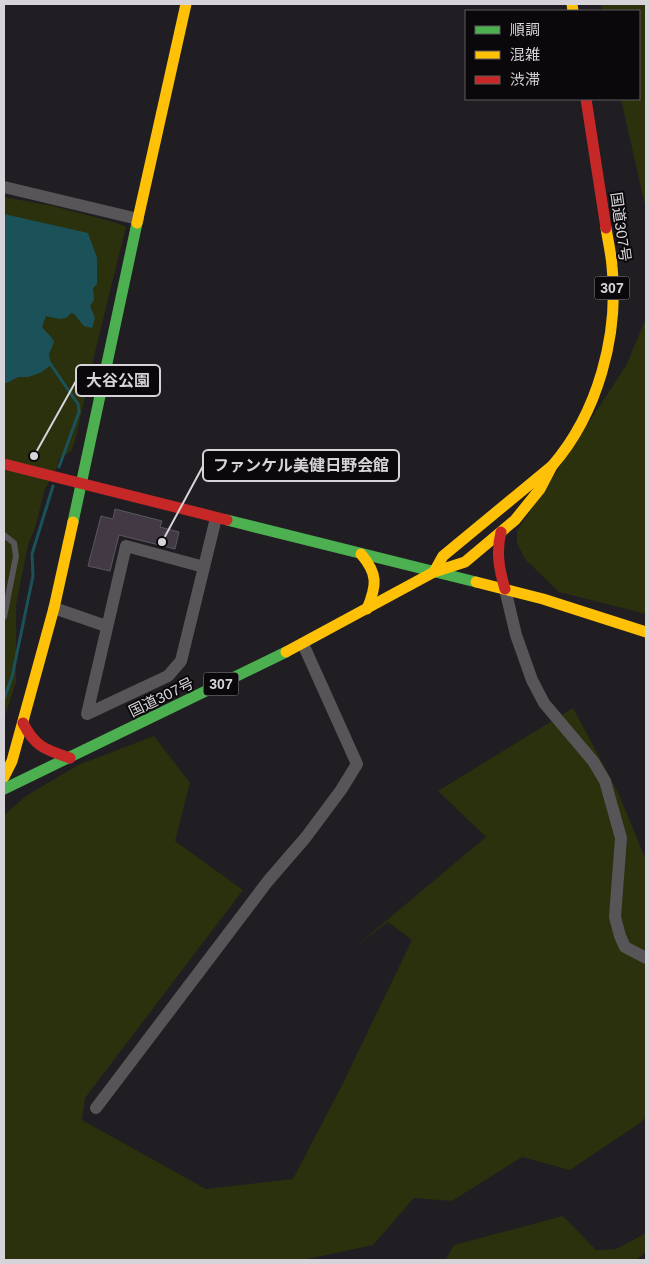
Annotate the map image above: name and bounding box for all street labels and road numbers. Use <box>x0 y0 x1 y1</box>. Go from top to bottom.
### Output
street label: 国道307号 <box>608 191 634 263</box>
road number: 307 <box>594 276 630 300</box>
road number: 307 <box>204 672 238 696</box>
street label: 国道307号 <box>126 674 196 720</box>

